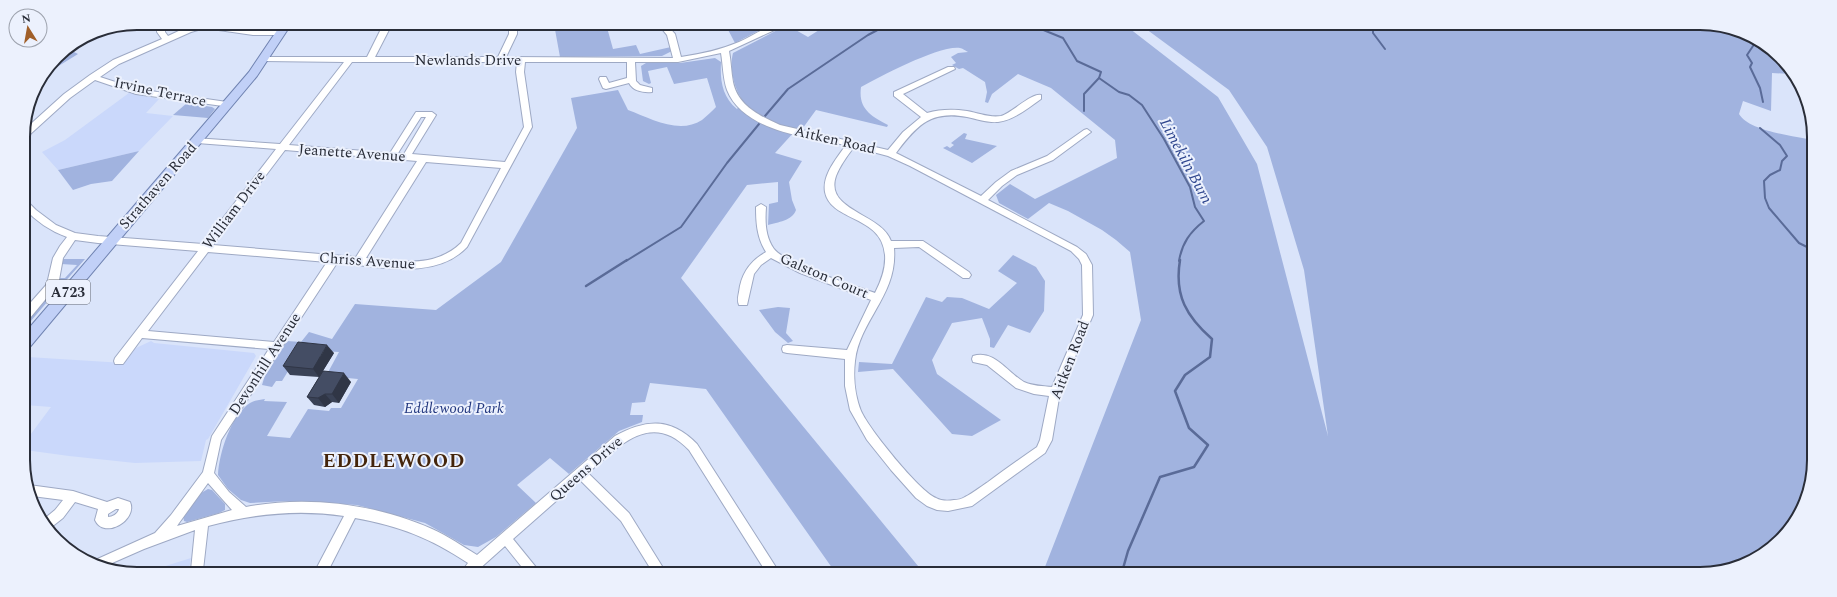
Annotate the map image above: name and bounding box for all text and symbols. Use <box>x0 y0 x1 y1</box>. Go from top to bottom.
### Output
north arrow <box>8 8 48 48</box>
text: N <box>20 9 32 28</box>
street label: Newlands Drive <box>415 49 521 72</box>
street label: Irvine Terrace <box>112 71 208 113</box>
water label: Limekiln Burn <box>1153 114 1219 209</box>
street label: Aitken Road <box>792 119 878 161</box>
street label: Strathaven Road <box>114 137 202 235</box>
street label: Jeanette Avenue <box>298 138 406 168</box>
street label: William Drive <box>197 166 271 254</box>
street label: Chriss Avenue <box>318 246 416 276</box>
street label: Galston Court <box>776 247 872 305</box>
road number: A723 <box>46 280 90 304</box>
street label: Devonhill Avenue <box>223 308 307 420</box>
street label: Aitken Road <box>1044 317 1096 403</box>
park label: Eddlewood Park <box>404 397 504 420</box>
street label: Queens Drive <box>544 431 628 507</box>
district label: EDDLEWOOD <box>323 447 465 476</box>

